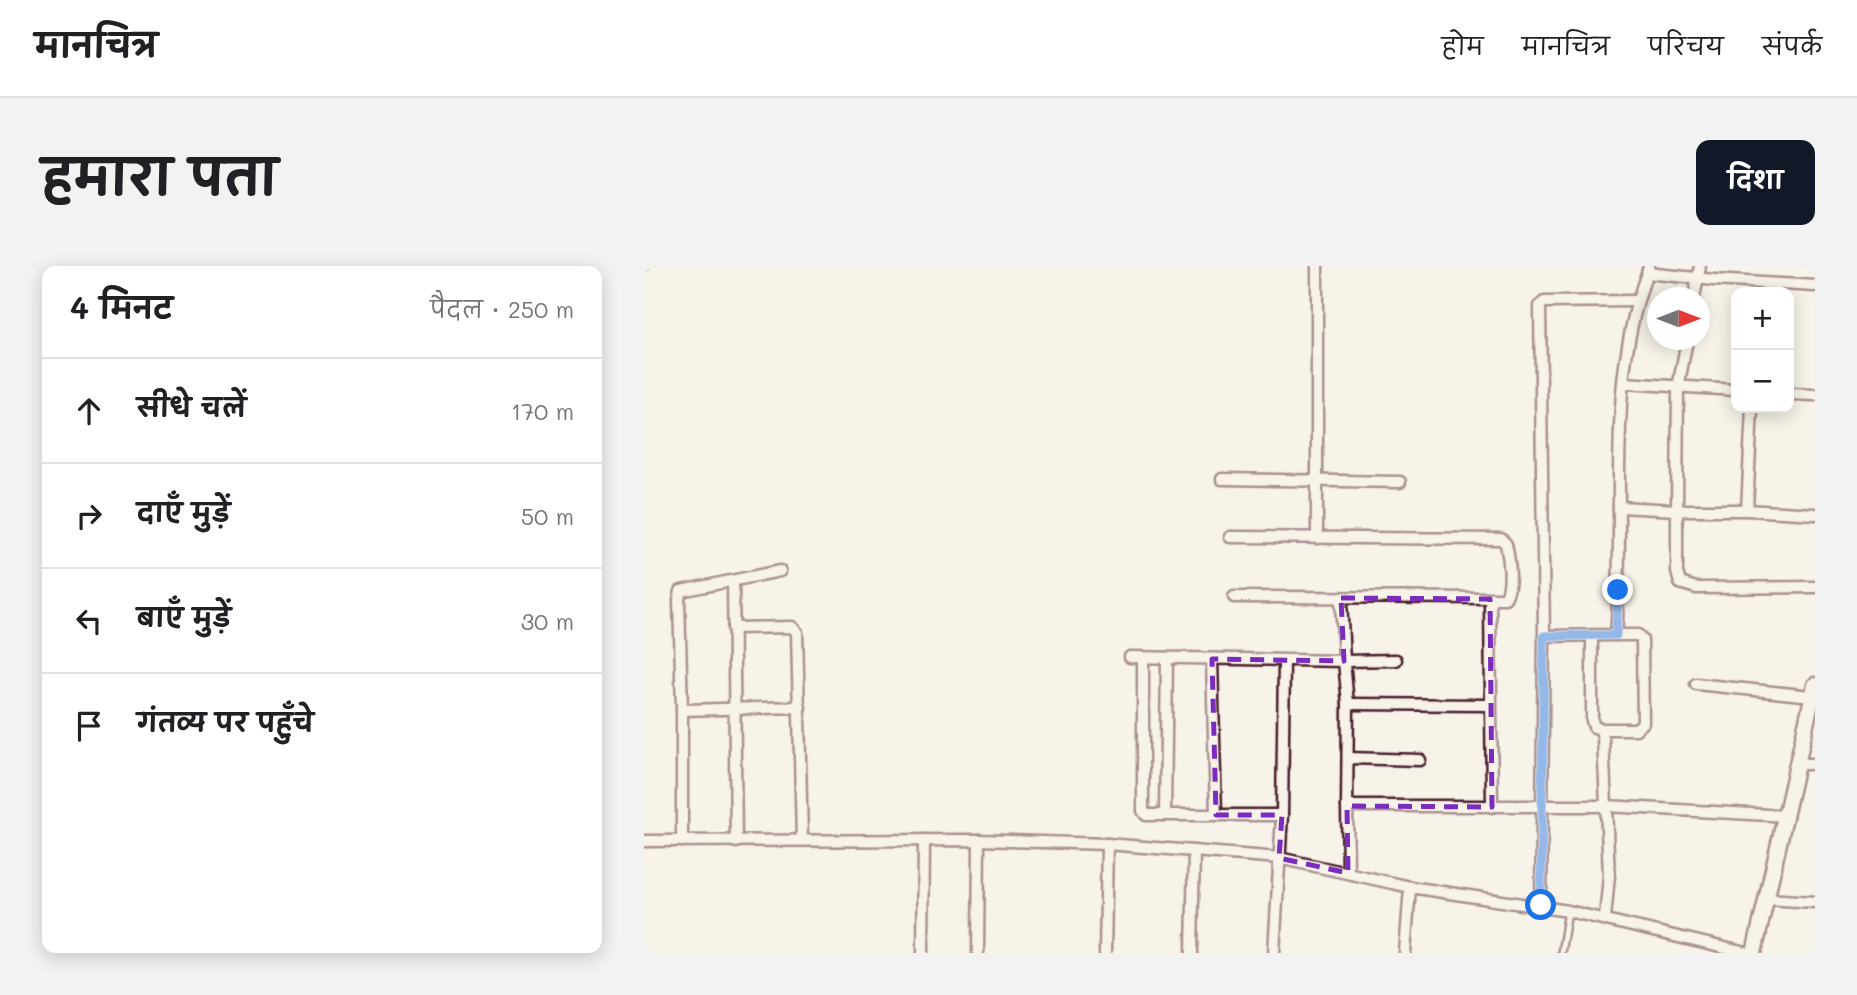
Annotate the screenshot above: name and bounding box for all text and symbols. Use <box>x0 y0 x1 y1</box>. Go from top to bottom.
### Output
text: मानचित्र <box>35 22 158 65</box>
text: होम <box>1441 30 1484 61</box>
text: मानचित्र <box>1522 30 1610 61</box>
text: परिचय <box>1648 30 1724 61</box>
text: संपर्क <box>1762 30 1822 61</box>
button: दिशा <box>1696 140 1815 225</box>
text: हमारा पता <box>42 144 277 207</box>
text: 4 मिनट <box>70 287 173 327</box>
north arrow <box>1647 287 1710 350</box>
map controls <box>1731 287 1794 413</box>
button: + <box>1731 287 1794 350</box>
text: पैदल · 250 m <box>430 294 574 324</box>
button: − <box>1731 350 1794 413</box>
text: सीधे चलें <box>137 390 246 424</box>
icon: ahead <box>70 392 108 430</box>
text: 170 m <box>511 396 574 426</box>
text: दाएँ मुड़ें <box>137 495 230 529</box>
icon: right <box>70 497 108 535</box>
text: 50 m <box>521 501 574 531</box>
route end <box>1602 574 1633 605</box>
text: बाएँ मुड़ें <box>137 600 231 634</box>
icon: left <box>70 602 108 640</box>
text: 30 m <box>521 606 574 636</box>
text: गंतव्य पर पहुँचे <box>137 705 314 739</box>
icon: arrive <box>70 707 108 745</box>
route start <box>1525 889 1556 920</box>

